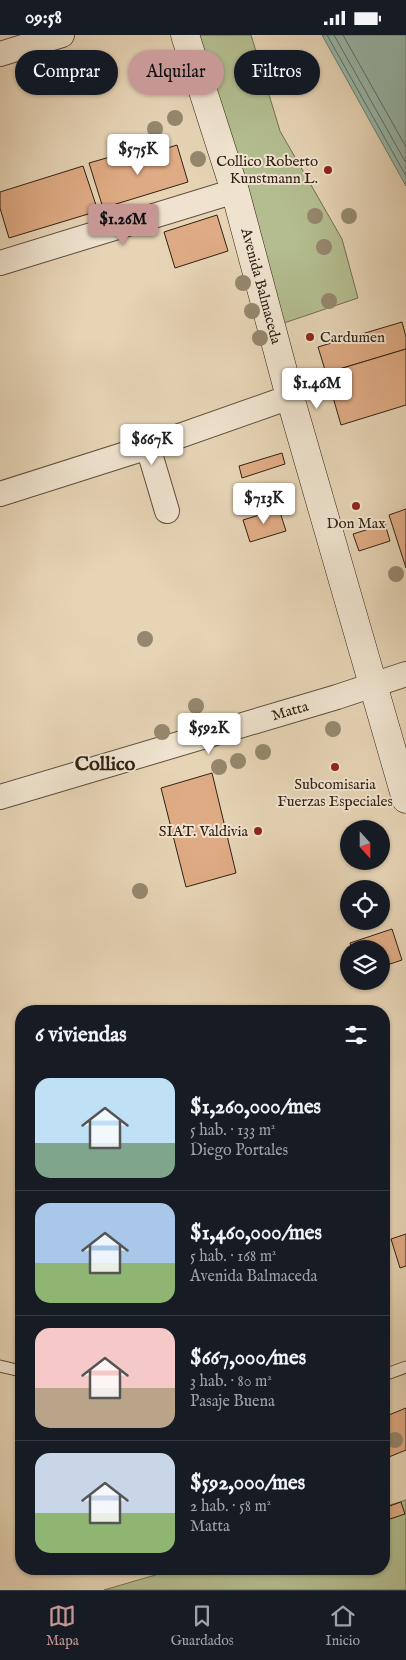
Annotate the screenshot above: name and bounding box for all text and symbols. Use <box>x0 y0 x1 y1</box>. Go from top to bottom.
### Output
text: 09:58 <box>25 6 62 30</box>
chip: Comprar <box>15 50 118 95</box>
chip: Alquilar <box>128 50 224 95</box>
chip: Filtros <box>234 50 320 95</box>
pin: $575K <box>103 133 173 176</box>
text: $575K <box>118 140 158 160</box>
place label: Collico Roberto Kunstmann L. <box>216 152 318 188</box>
marker: Collico Roberto Kunstmann L. <box>322 164 334 176</box>
pin: $1.26M <box>82 203 164 246</box>
text: $1.26M <box>99 210 147 230</box>
street label: Avenida Balmaceda <box>236 225 286 347</box>
place label: Cardumen <box>320 328 385 347</box>
marker: Cardumen <box>304 331 316 343</box>
pin: $1.46M <box>276 367 358 410</box>
text: $1.46M <box>293 374 341 394</box>
pin: $667K <box>117 423 187 466</box>
text: $667K <box>131 430 173 450</box>
pin: $713K <box>229 483 299 525</box>
text: $713K <box>244 489 284 509</box>
marker: Don Max <box>350 500 362 512</box>
place label: Don Max <box>326 514 386 533</box>
street label: Matta <box>269 697 311 725</box>
pin: $592K <box>174 713 244 755</box>
text: $592K <box>189 719 229 739</box>
district label: Collico <box>75 752 136 777</box>
marker: Subcomisaria Fuerzas Especiales <box>329 761 341 773</box>
place label: Subcomisaria Fuerzas Especiales <box>277 775 393 811</box>
north arrow <box>340 820 390 870</box>
map controls <box>340 820 390 990</box>
place label: SIAT. Valdivia <box>159 822 249 841</box>
marker: SIAT. Valdivia <box>252 825 264 837</box>
button: locate <box>340 880 390 930</box>
button: layers <box>340 940 390 990</box>
icon: filters <box>342 1021 370 1049</box>
text: 6 viviendas <box>35 1022 127 1049</box>
text: $1,260,000/mes <box>190 1094 321 1121</box>
icon: home <box>75 1098 135 1158</box>
text: 5 hab. · 133 m² <box>190 1121 275 1141</box>
text: Diego Portales <box>190 1141 288 1161</box>
text: $1,460,000/mes <box>190 1220 322 1247</box>
icon: home <box>75 1223 135 1283</box>
text: 5 hab. · 168 m² <box>190 1247 277 1267</box>
text: Avenida Balmaceda <box>190 1267 317 1287</box>
text: $667,000/mes <box>190 1345 306 1372</box>
icon: home <box>75 1348 135 1408</box>
text: 3 hab. · 80 m² <box>190 1372 272 1392</box>
text: Pasaje Buena <box>190 1392 275 1412</box>
text: $592,000/mes <box>190 1470 305 1497</box>
icon: home <box>75 1473 135 1533</box>
text: 2 hab. · 58 m² <box>190 1497 271 1517</box>
text: Matta <box>190 1517 230 1537</box>
tab: Mapa <box>46 1602 79 1650</box>
tab: Guardados <box>171 1602 234 1650</box>
tab: Inicio <box>326 1602 360 1650</box>

